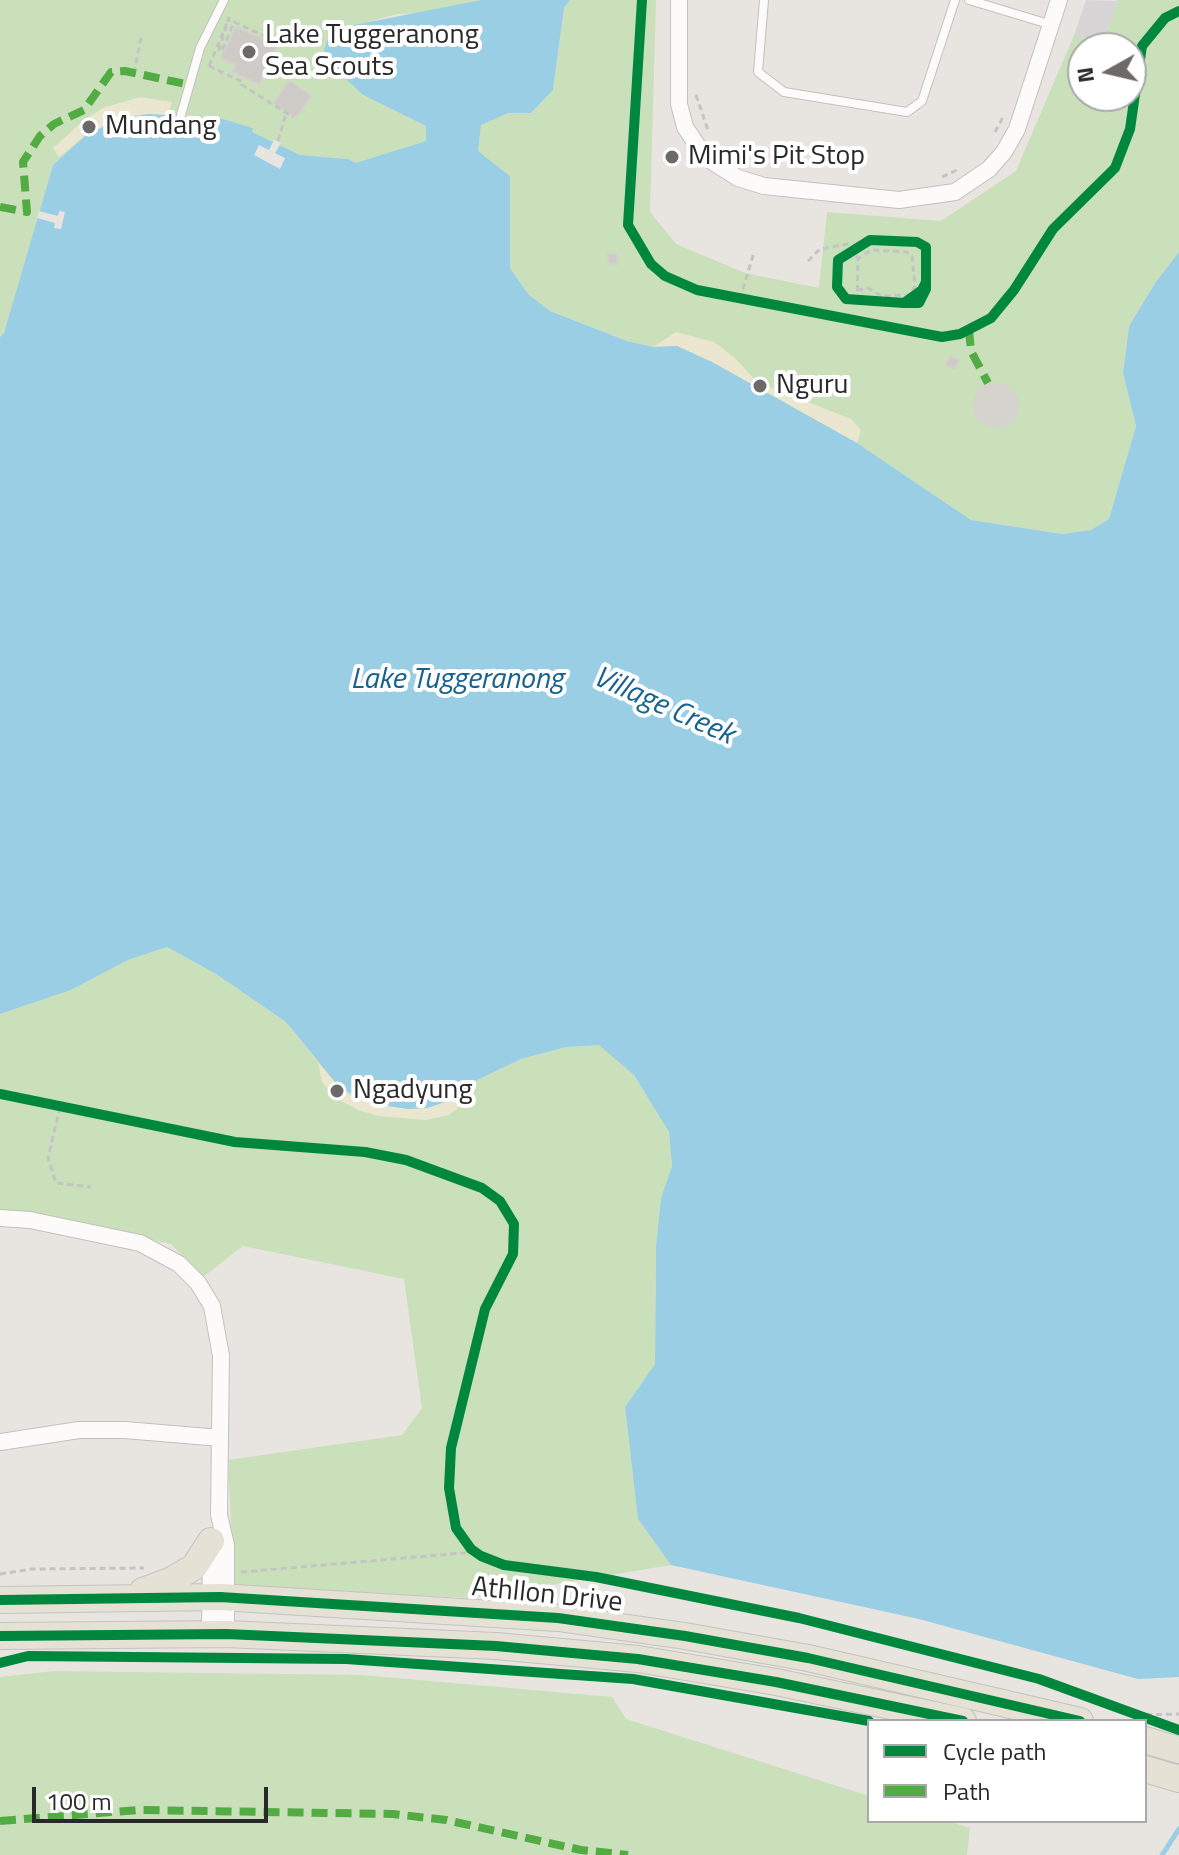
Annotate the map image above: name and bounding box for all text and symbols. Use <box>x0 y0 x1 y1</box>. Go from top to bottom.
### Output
place label: Lake Tuggeranong Sea Scouts <box>265 19 479 85</box>
north arrow <box>1067 32 1147 112</box>
marker: Lake Tuggeranong Sea Scouts <box>240 43 258 61</box>
text: N <box>1067 65 1103 85</box>
place label: Mundang <box>105 110 217 144</box>
marker: Mundang <box>80 118 98 136</box>
place label: Mimi's Pit Stop <box>688 140 865 174</box>
marker: Mimi's Pit Stop <box>663 148 681 166</box>
place label: Nguru <box>776 369 848 403</box>
marker: Nguru <box>751 377 769 395</box>
water label: Village Creek <box>587 660 739 754</box>
water label: Lake Tuggeranong <box>351 663 563 699</box>
place label: Ngadyung <box>353 1074 473 1108</box>
marker: Ngadyung <box>328 1082 346 1100</box>
street label: Athllon Drive <box>470 1571 624 1621</box>
legend <box>867 1719 1147 1823</box>
text: Cycle path <box>943 1733 1046 1769</box>
scale bar <box>36 1771 272 1821</box>
text: Path <box>943 1773 990 1809</box>
text: 100 m <box>46 1783 112 1819</box>

